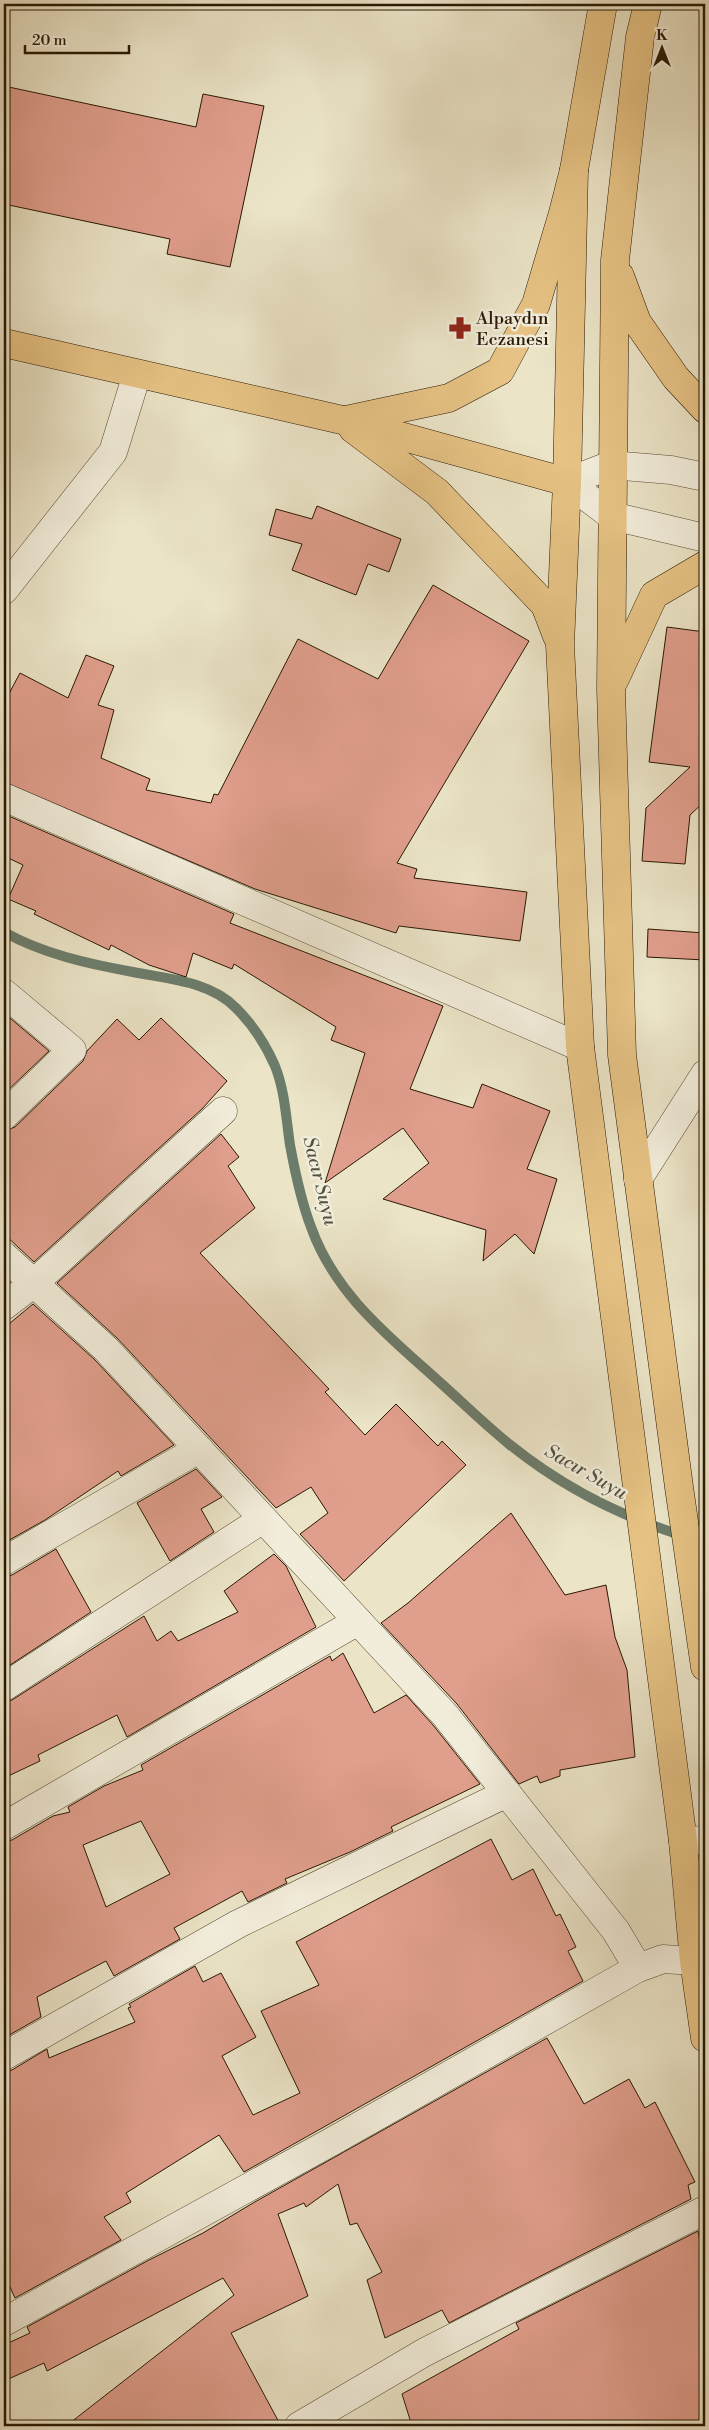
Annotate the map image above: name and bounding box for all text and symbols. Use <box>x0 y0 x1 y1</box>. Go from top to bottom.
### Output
scale bar <box>25 22 129 54</box>
north arrow <box>636 22 686 72</box>
text: K <box>656 27 668 45</box>
text: 20 m <box>32 31 67 50</box>
place label: Alpaydın Eczanesi <box>475 307 549 351</box>
pharmacy icon: Alpaydın Eczanesi <box>447 315 473 341</box>
water label: Sacır Suyu <box>297 1134 343 1228</box>
water label: Sacır Suyu <box>541 1439 632 1505</box>

